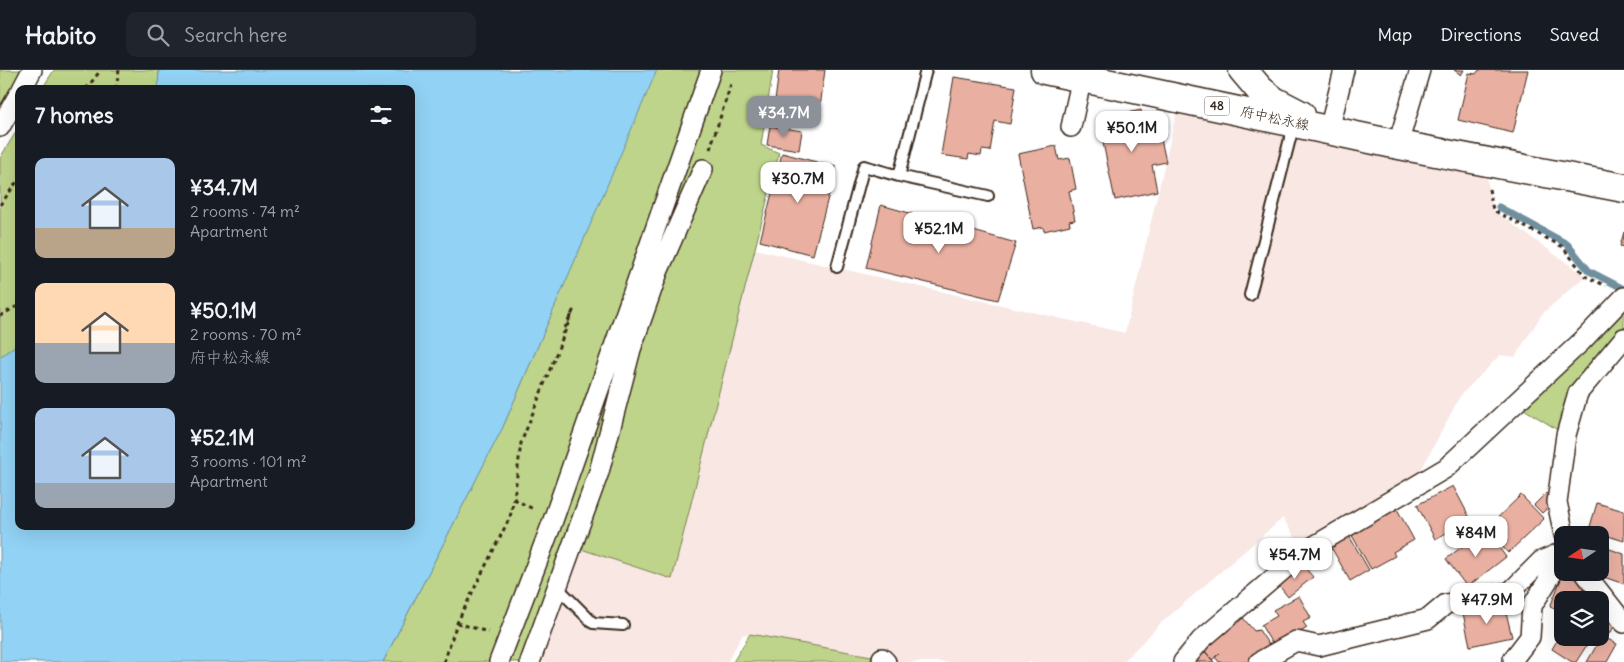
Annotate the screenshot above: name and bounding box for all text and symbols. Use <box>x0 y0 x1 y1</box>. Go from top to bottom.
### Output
search box <box>126 12 476 57</box>
text: Habito <box>25 20 96 50</box>
icon: search <box>144 21 172 49</box>
text: Search here <box>184 23 287 47</box>
text: Map <box>1377 23 1412 46</box>
text: Directions <box>1440 23 1522 46</box>
text: Saved <box>1550 23 1599 46</box>
pin: ¥34.7M <box>743 96 825 138</box>
road number: 48 <box>1204 97 1230 116</box>
icon: filters <box>367 101 395 129</box>
text: 7 homes <box>35 102 114 129</box>
text: ¥34.7M <box>758 102 810 122</box>
street label: 府中松永線 <box>1239 102 1311 134</box>
pin: ¥50.1M <box>1091 111 1173 153</box>
text: ¥50.1M <box>1106 117 1158 137</box>
pin: ¥30.7M <box>757 162 839 204</box>
text: ¥30.7M <box>771 168 825 188</box>
text: ¥34.7M <box>190 174 258 201</box>
icon: home <box>75 178 135 238</box>
text: 2 rooms · 74 m² <box>190 201 300 221</box>
pin: ¥52.1M <box>898 212 980 254</box>
text: ¥52.1M <box>914 218 964 238</box>
text: Apartment <box>190 221 268 241</box>
text: ¥50.1M <box>190 297 257 324</box>
icon: home <box>75 303 135 363</box>
text: 2 rooms · 70 m² <box>190 324 302 344</box>
text: 府中松永線 <box>190 347 270 367</box>
text: ¥52.1M <box>190 424 255 451</box>
icon: home <box>75 428 135 488</box>
text: 3 rooms · 101 m² <box>190 451 307 471</box>
text: Apartment <box>190 471 268 491</box>
pin: ¥84M <box>1446 516 1506 558</box>
text: ¥84M <box>1456 522 1496 542</box>
north arrow <box>1554 526 1609 581</box>
map controls <box>1554 526 1609 646</box>
pin: ¥54.7M <box>1254 538 1336 580</box>
text: ¥54.7M <box>1269 544 1321 564</box>
pin: ¥47.9M <box>1446 582 1528 625</box>
text: ¥47.9M <box>1461 589 1513 609</box>
button: layers <box>1554 591 1609 646</box>

